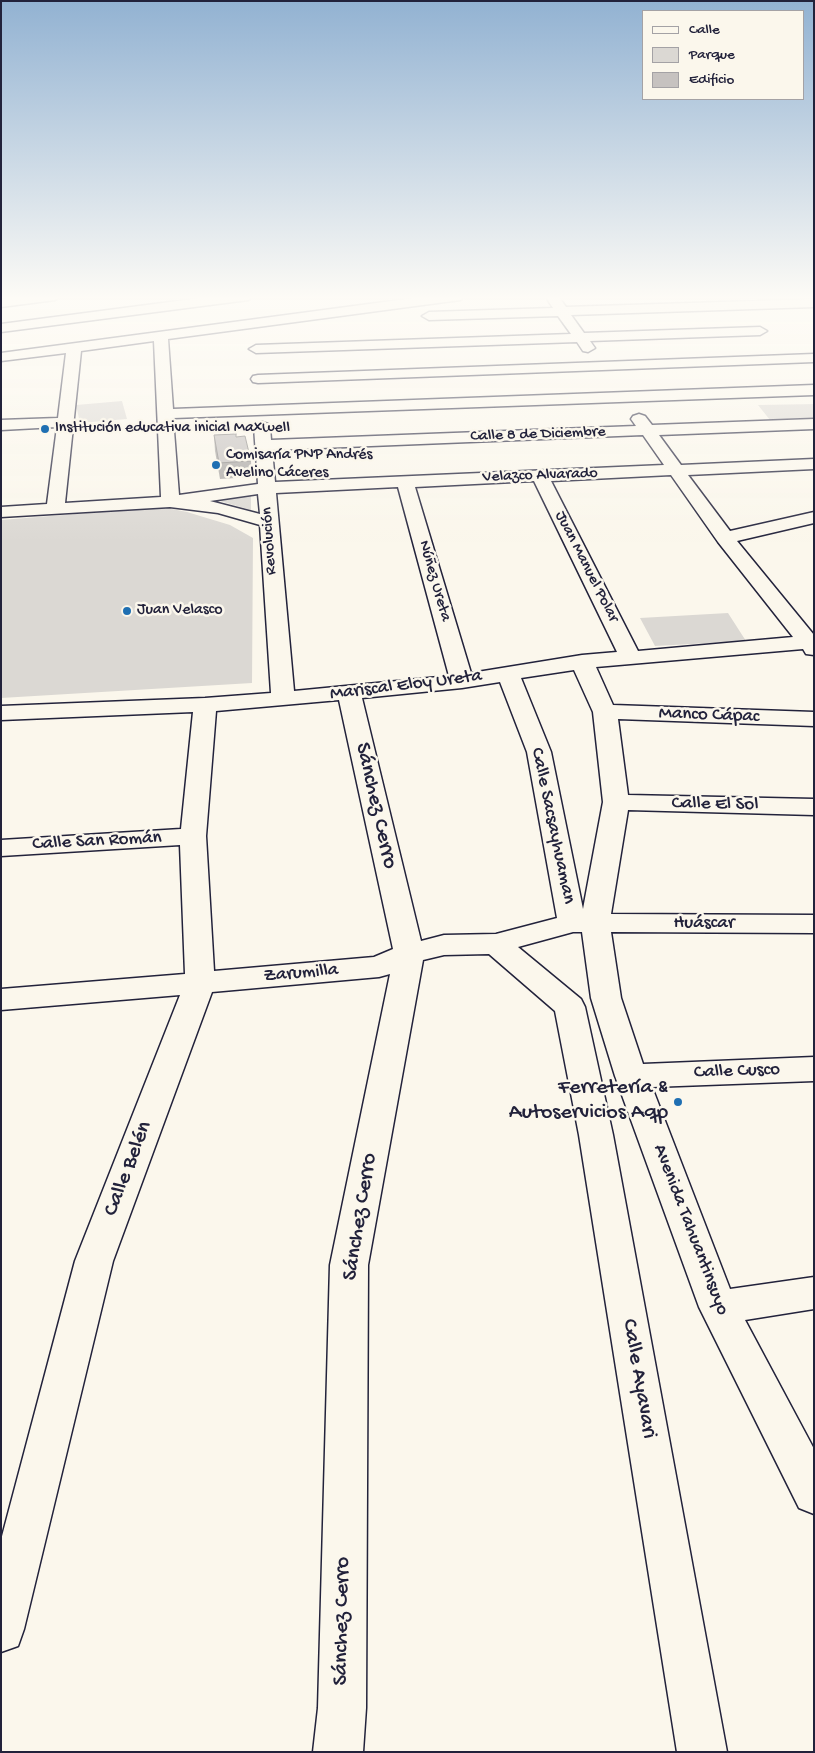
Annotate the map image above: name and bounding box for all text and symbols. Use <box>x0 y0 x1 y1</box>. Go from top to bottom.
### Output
legend <box>642 10 805 100</box>
text: Calle <box>689 21 720 39</box>
text: Parque <box>689 46 735 64</box>
text: Edificio <box>689 71 734 89</box>
place label: Institución educativa inicial Maxwell <box>55 419 290 439</box>
marker: Institución educativa inicial Maxwell <box>39 423 51 435</box>
street label: Calle 8 de Diciembre <box>470 423 606 447</box>
place label: Comisaría PNP Andrés Avelino Cáceres <box>226 446 372 484</box>
marker: Comisaría PNP Andrés Avelino Cáceres <box>210 459 222 471</box>
street label: Velazco Alvarado <box>482 464 598 488</box>
street label: Revolución <box>258 506 282 576</box>
street label: Juan Manuel Polar <box>550 508 622 626</box>
street label: Núñez Ureta <box>413 538 455 624</box>
place label: Juan Velasco <box>137 601 222 621</box>
marker: Juan Velasco <box>121 605 133 617</box>
street label: Mariscal Eloy Ureta <box>329 665 483 707</box>
street label: Manco Cápac <box>658 703 760 729</box>
street label: Sánchez Cerro <box>348 740 402 872</box>
street label: Calle Sacsayhuaman <box>524 746 580 906</box>
street label: Calle El Sol <box>671 793 759 817</box>
street label: Calle San Román <box>32 827 162 857</box>
street label: Huáscar <box>673 913 735 935</box>
street label: Zarumilla <box>263 959 339 989</box>
street label: Calle Cusco <box>694 1059 780 1085</box>
place label: Ferretería & Autoservicios Aqp <box>509 1076 668 1128</box>
marker: Ferretería & Autoservicios Aqp <box>672 1096 684 1108</box>
street label: Calle Belén <box>99 1118 159 1220</box>
street label: Avenida Tahuantinsuyo <box>647 1141 733 1319</box>
street label: Sánchez Cerro <box>338 1151 384 1283</box>
street label: Calle Ayavari <box>615 1317 661 1441</box>
street label: Sánchez Cerro <box>329 1556 357 1686</box>

